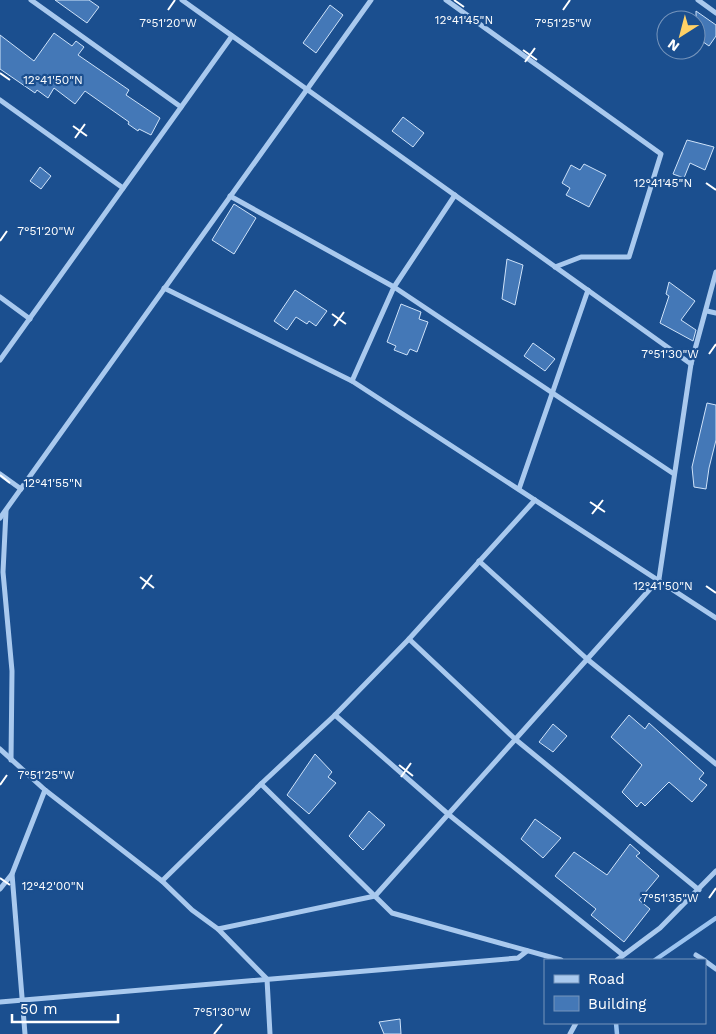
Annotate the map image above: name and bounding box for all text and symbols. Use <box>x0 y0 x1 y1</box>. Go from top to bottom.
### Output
north arrow <box>656 10 706 60</box>
text: 12°41'45"N <box>435 13 493 27</box>
text: 7°51'20"W <box>139 16 197 30</box>
text: 7°51'25"W <box>534 16 592 30</box>
text: N <box>664 36 682 55</box>
text: 12°41'50"N <box>23 73 83 87</box>
text: 12°41'45"N <box>634 176 692 190</box>
text: 7°51'20"W <box>17 224 75 238</box>
text: 7°51'30"W <box>641 347 699 361</box>
text: 12°41'55"N <box>23 476 83 490</box>
text: 12°41'50"N <box>633 579 693 593</box>
text: 7°51'25"W <box>17 768 75 782</box>
text: 12°42'00"N <box>22 879 84 893</box>
text: 7°51'35"W <box>641 891 699 905</box>
legend <box>544 959 706 1024</box>
text: Road <box>588 970 625 988</box>
scale bar <box>12 992 119 1024</box>
text: Building <box>588 995 646 1013</box>
text: 50 m <box>20 1000 57 1018</box>
text: 7°51'30"W <box>193 1005 251 1019</box>

